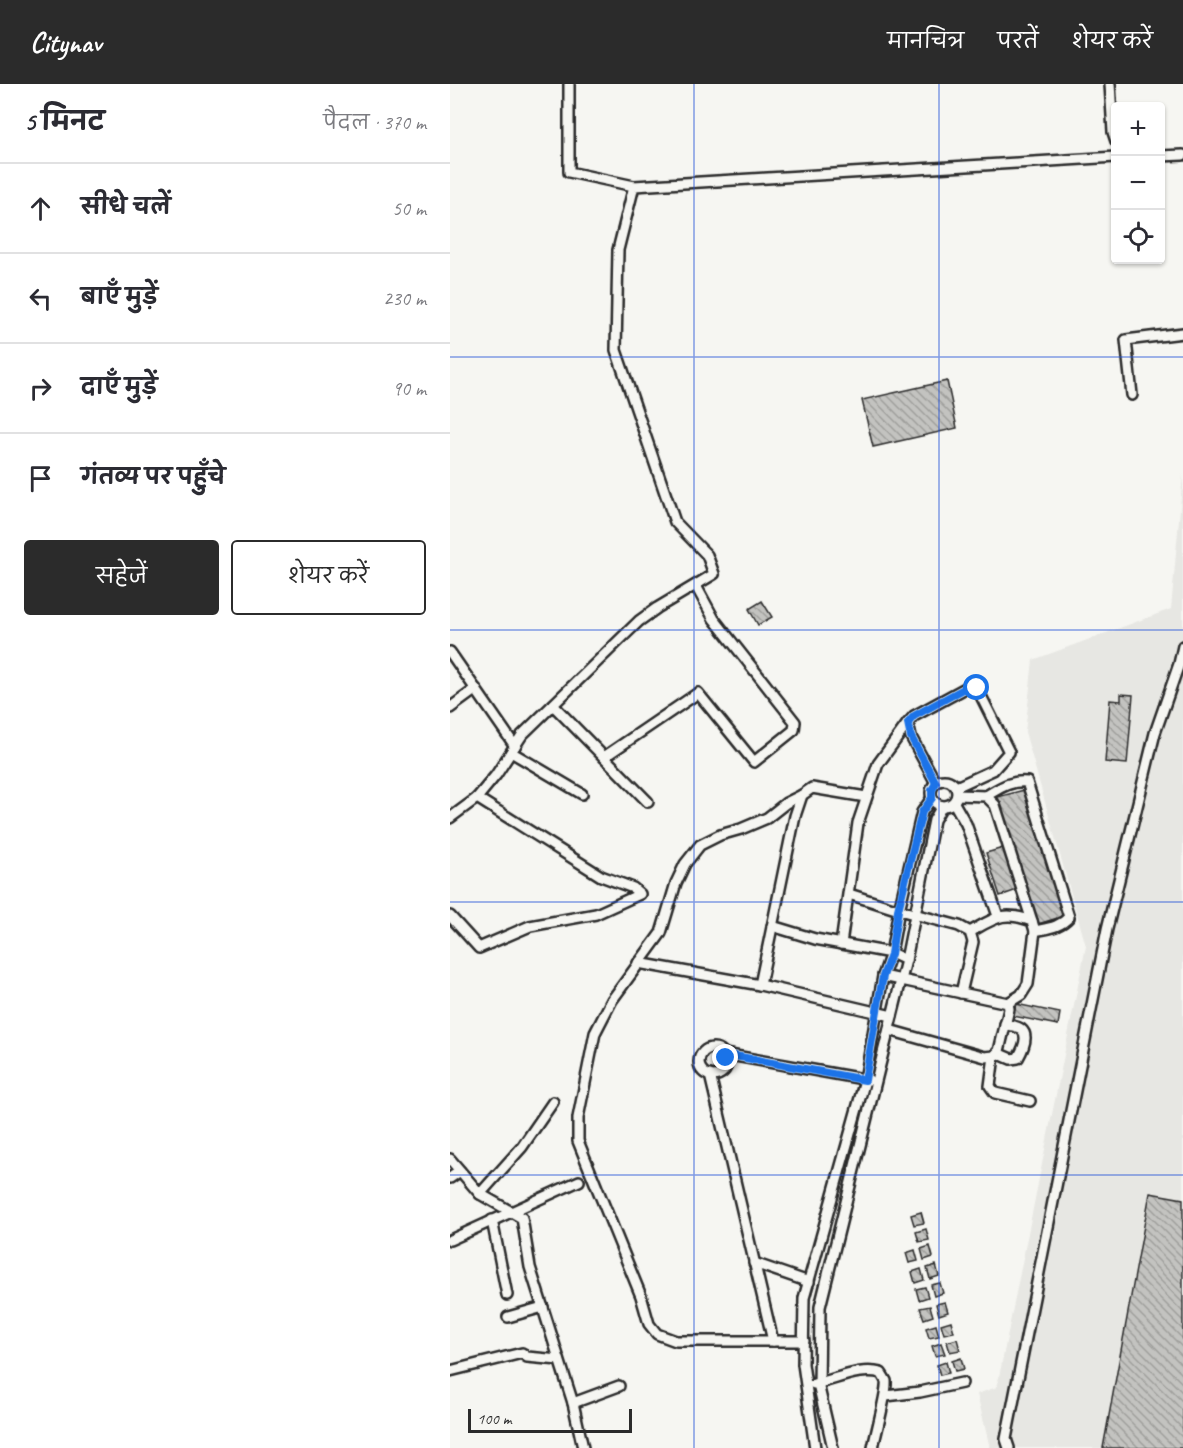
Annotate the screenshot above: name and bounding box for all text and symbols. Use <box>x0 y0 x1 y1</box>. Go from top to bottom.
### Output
text: Citynav <box>30 25 101 60</box>
text: मानचित्र <box>887 28 964 54</box>
text: परतें <box>997 28 1039 54</box>
text: शेयर करें <box>1072 28 1153 54</box>
map controls <box>1111 102 1165 264</box>
button: + <box>1111 102 1165 156</box>
text: 5 मिनट <box>24 105 105 138</box>
text: पैदल · 370 m <box>323 110 426 135</box>
button: − <box>1111 156 1165 210</box>
icon: ahead <box>24 192 57 225</box>
text: सीधे चलें <box>81 193 171 221</box>
text: 50 m <box>392 196 426 221</box>
button: locate <box>1111 210 1165 264</box>
icon: left <box>24 282 57 315</box>
text: बाएँ मुड़ें <box>81 283 158 311</box>
text: 230 m <box>383 286 426 311</box>
icon: right <box>24 372 57 405</box>
text: दाएँ मुड़ें <box>81 373 157 401</box>
text: 90 m <box>392 376 426 401</box>
icon: arrive <box>24 462 57 495</box>
text: गंतव्य पर पहुँचे <box>81 463 225 491</box>
button: सहेजें <box>24 540 219 615</box>
button: शेयर करें <box>231 540 426 615</box>
route start <box>963 674 989 700</box>
route end <box>712 1044 738 1070</box>
scale bar <box>468 1406 632 1434</box>
text: 100 m <box>477 1409 511 1429</box>

